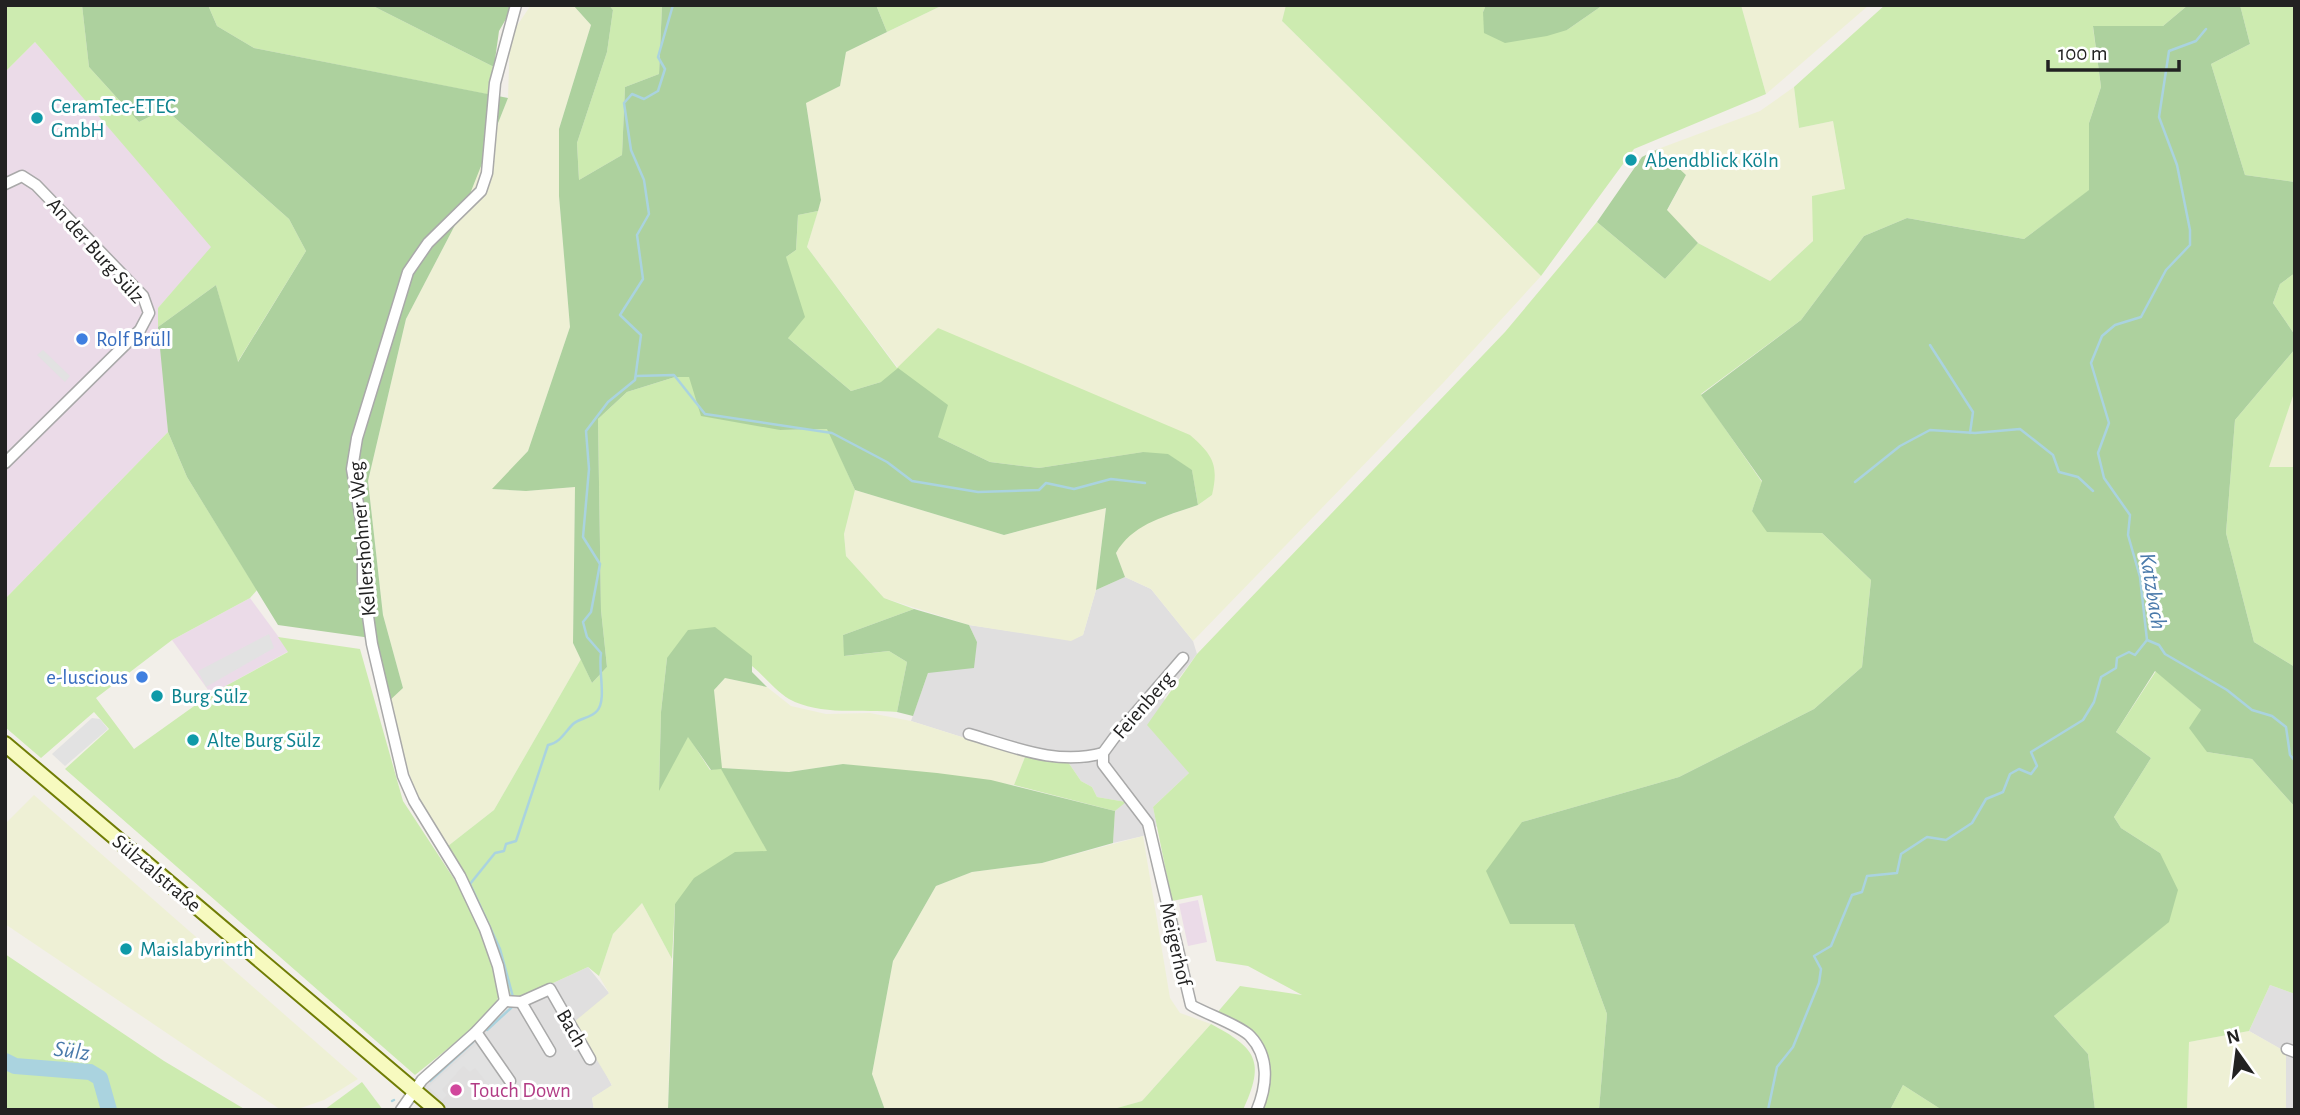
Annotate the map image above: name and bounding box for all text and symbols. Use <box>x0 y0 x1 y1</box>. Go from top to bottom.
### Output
scale bar <box>2048 28 2179 72</box>
text: 100 m <box>2058 43 2108 64</box>
place label: CeramTec-ETEC GmbH <box>51 96 176 141</box>
marker: CeramTec-ETEC GmbH <box>29 110 45 126</box>
place label: Abendblick Köln <box>1645 150 1779 171</box>
marker: Abendblick Köln <box>1623 152 1639 168</box>
street label: An der Burg Sülz <box>43 194 148 307</box>
place label: Rolf Brüll <box>96 329 171 350</box>
marker: Rolf Brüll <box>74 331 90 347</box>
street label: Kellershohner Weg <box>345 460 380 617</box>
water label: Katzbach <box>2135 551 2170 631</box>
place label: e-luscious <box>46 667 128 688</box>
street label: Feienberg <box>1109 667 1178 743</box>
marker: e-luscious <box>134 669 150 685</box>
place label: Burg Sülz <box>171 686 248 707</box>
marker: Burg Sülz <box>149 688 165 704</box>
place label: Alte Burg Sülz <box>207 730 321 751</box>
marker: Alte Burg Sülz <box>185 732 201 748</box>
street label: Sülztalstraße <box>109 831 205 916</box>
street label: Meigerhof <box>1156 900 1196 989</box>
place label: Maislabyrinth <box>140 939 254 960</box>
marker: Maislabyrinth <box>118 941 134 957</box>
street label: Bach <box>552 1006 591 1051</box>
north arrow <box>2202 1017 2272 1087</box>
text: N <box>2225 1026 2242 1048</box>
water label: Sülz <box>52 1038 91 1065</box>
place label: Touch Down <box>470 1080 571 1101</box>
marker: Touch Down <box>448 1082 464 1098</box>

